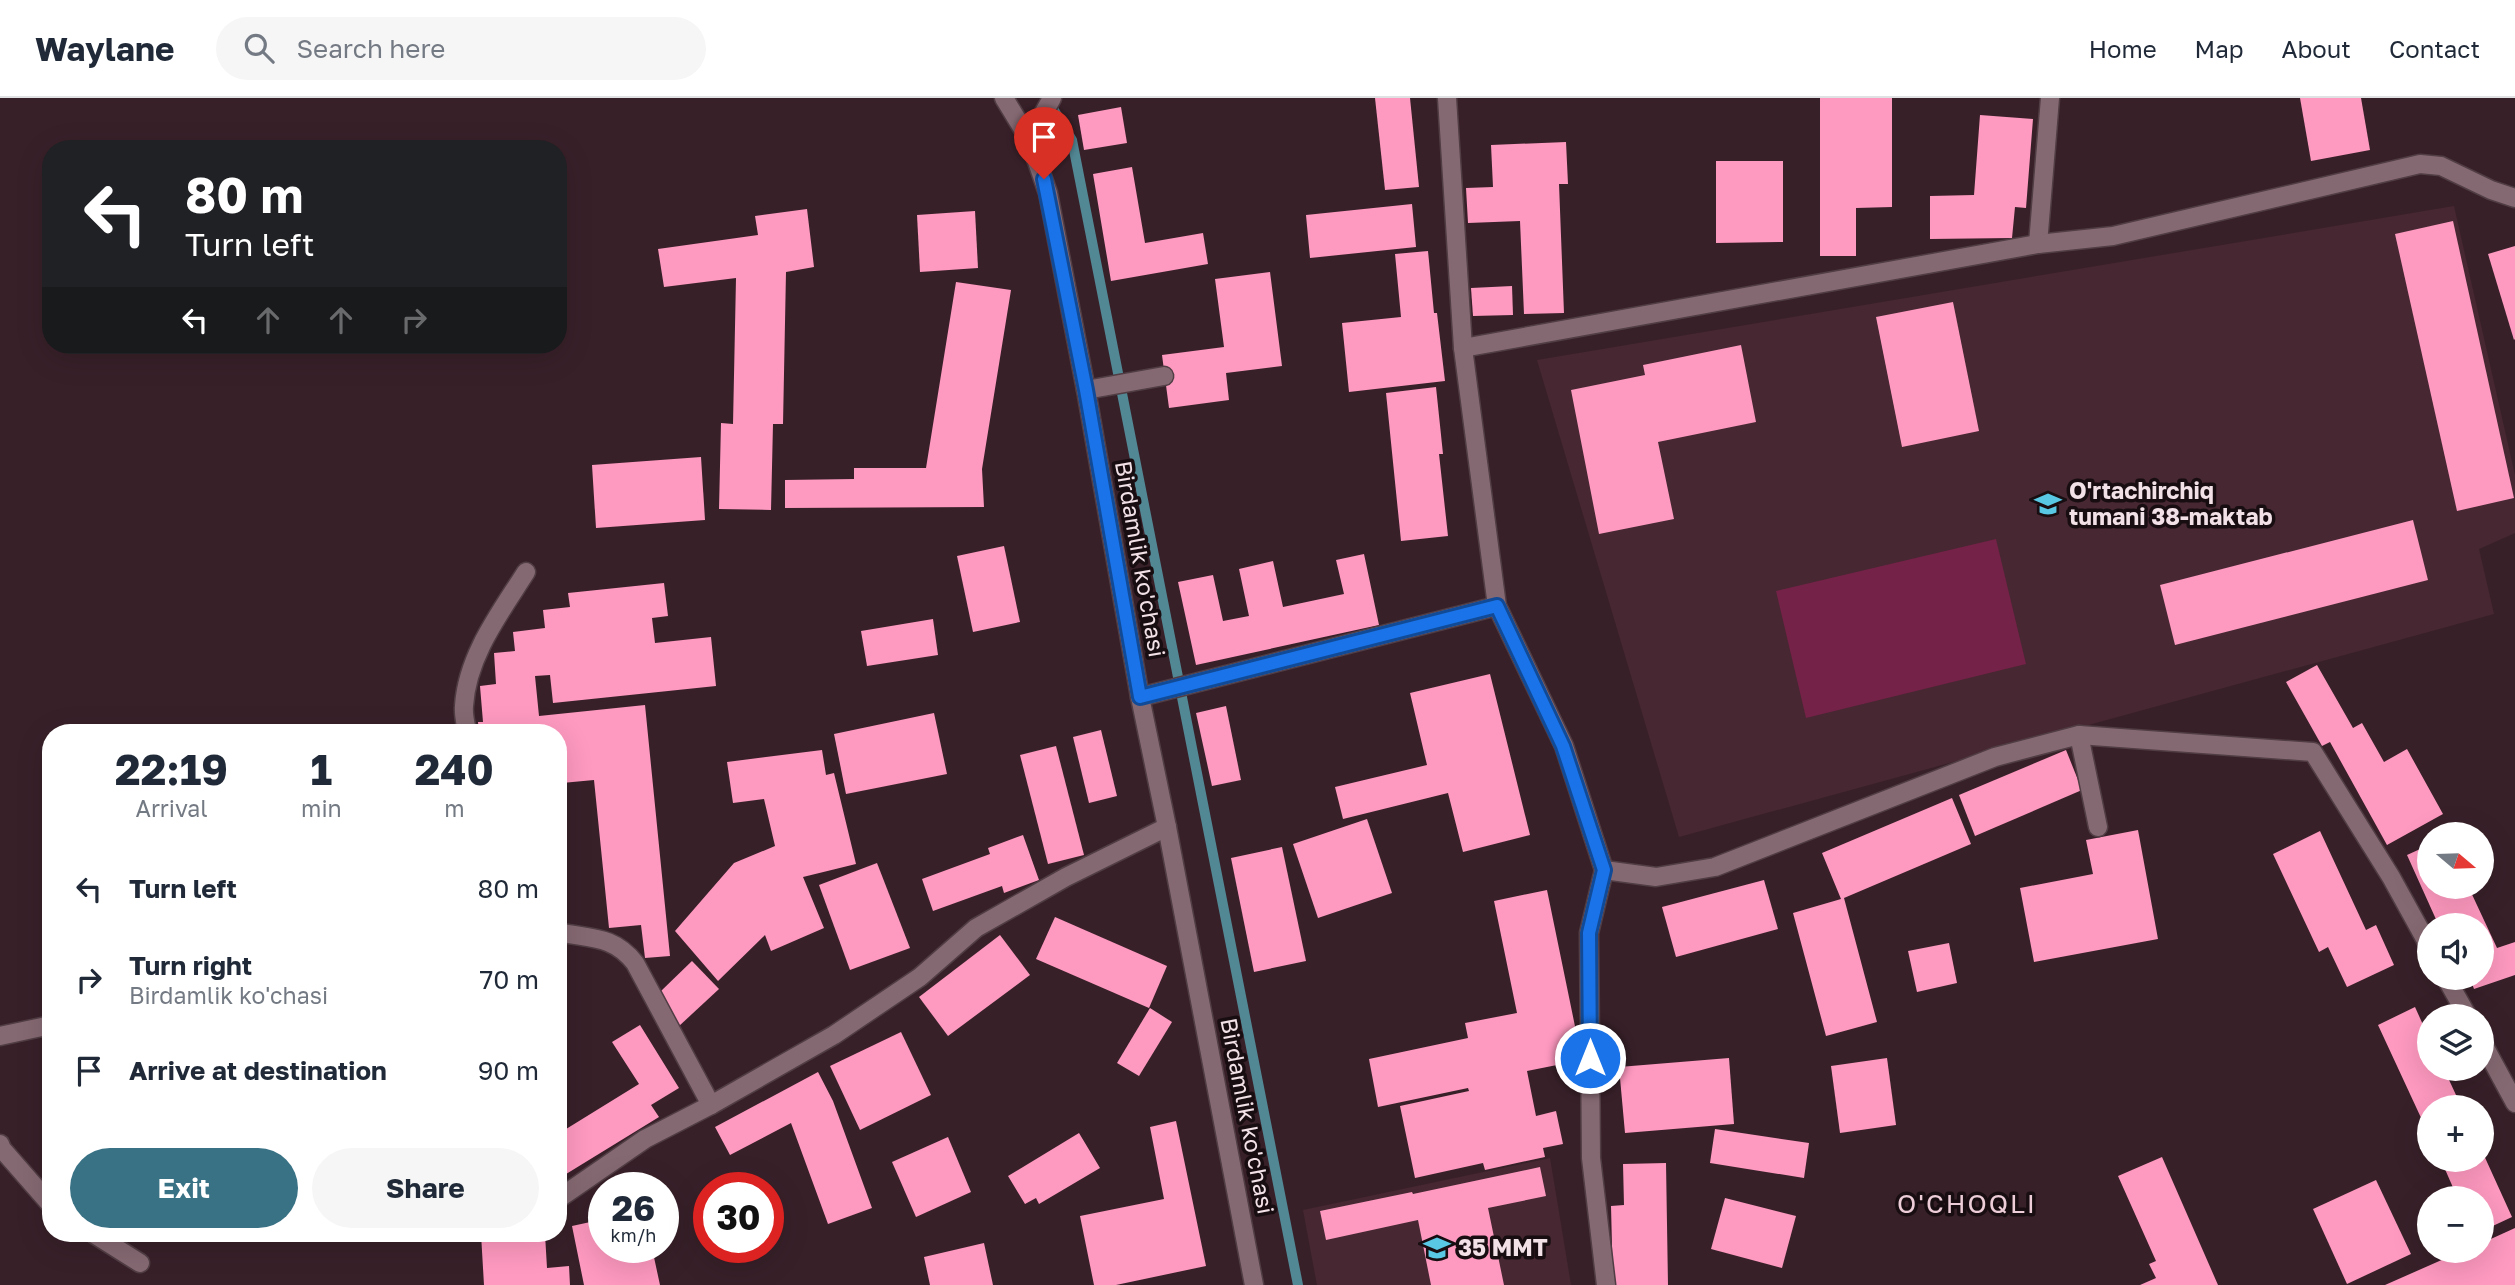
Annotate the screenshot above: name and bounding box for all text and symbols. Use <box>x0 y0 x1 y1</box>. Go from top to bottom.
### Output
search box <box>216 17 706 80</box>
text: Waylane <box>35 29 174 68</box>
icon: search <box>240 29 278 67</box>
text: Search here <box>296 33 445 64</box>
text: Home <box>2089 34 2157 63</box>
text: Map <box>2195 34 2244 63</box>
text: About <box>2282 34 2351 63</box>
text: Contact <box>2389 34 2480 63</box>
pin <box>1014 107 1074 179</box>
icon: arrive <box>1025 118 1063 156</box>
text: 80 m <box>185 165 303 224</box>
icon: left <box>70 168 161 259</box>
text: Turn left <box>185 225 314 263</box>
icon: left <box>176 301 214 339</box>
icon: ahead <box>249 301 287 339</box>
icon: ahead <box>322 301 360 339</box>
icon: right <box>395 301 433 339</box>
street label: Birdamlik ko'chasi <box>1110 458 1172 659</box>
place label: O'rtachirchiq tumani 38-maktab <box>2069 476 2273 530</box>
school or university icon: O'rtachirchiq tumani 38-maktab <box>2033 489 2063 519</box>
text: 22:19 <box>115 744 228 794</box>
text: 1 <box>311 744 332 794</box>
text: 240 <box>415 744 494 794</box>
text: Arrival <box>135 794 208 822</box>
text: min <box>301 794 342 822</box>
text: m <box>444 794 465 822</box>
north arrow <box>2417 822 2494 900</box>
map controls <box>2417 822 2494 1263</box>
icon: left <box>70 870 108 908</box>
text: Turn left <box>129 873 237 904</box>
text: 80 m <box>478 873 539 904</box>
button: sound <box>2417 913 2494 990</box>
text: Turn right <box>129 950 252 981</box>
icon: right <box>70 961 108 999</box>
text: 70 m <box>480 964 539 995</box>
text: Birdamlik ko'chasi <box>129 981 328 1009</box>
button: layers <box>2417 1004 2494 1081</box>
street label: Birdamlik ko'chasi <box>1215 1015 1281 1216</box>
position arrow <box>1553 1021 1627 1095</box>
icon: arrive <box>70 1052 108 1090</box>
text: Arrive at destination <box>129 1055 387 1086</box>
text: 90 m <box>478 1055 539 1086</box>
button: + <box>2417 1095 2494 1172</box>
button: Exit <box>70 1148 298 1228</box>
button: Share <box>312 1148 539 1228</box>
speed limit sign: 30 <box>693 1172 784 1263</box>
button: − <box>2417 1186 2494 1263</box>
text: 26 <box>612 1187 655 1229</box>
district label: O'CHOQLI <box>1897 1188 2037 1219</box>
text: km/h <box>611 1224 656 1246</box>
school or university icon: 35 MMT <box>1422 1233 1452 1263</box>
place label: 35 MMT <box>1458 1233 1548 1261</box>

